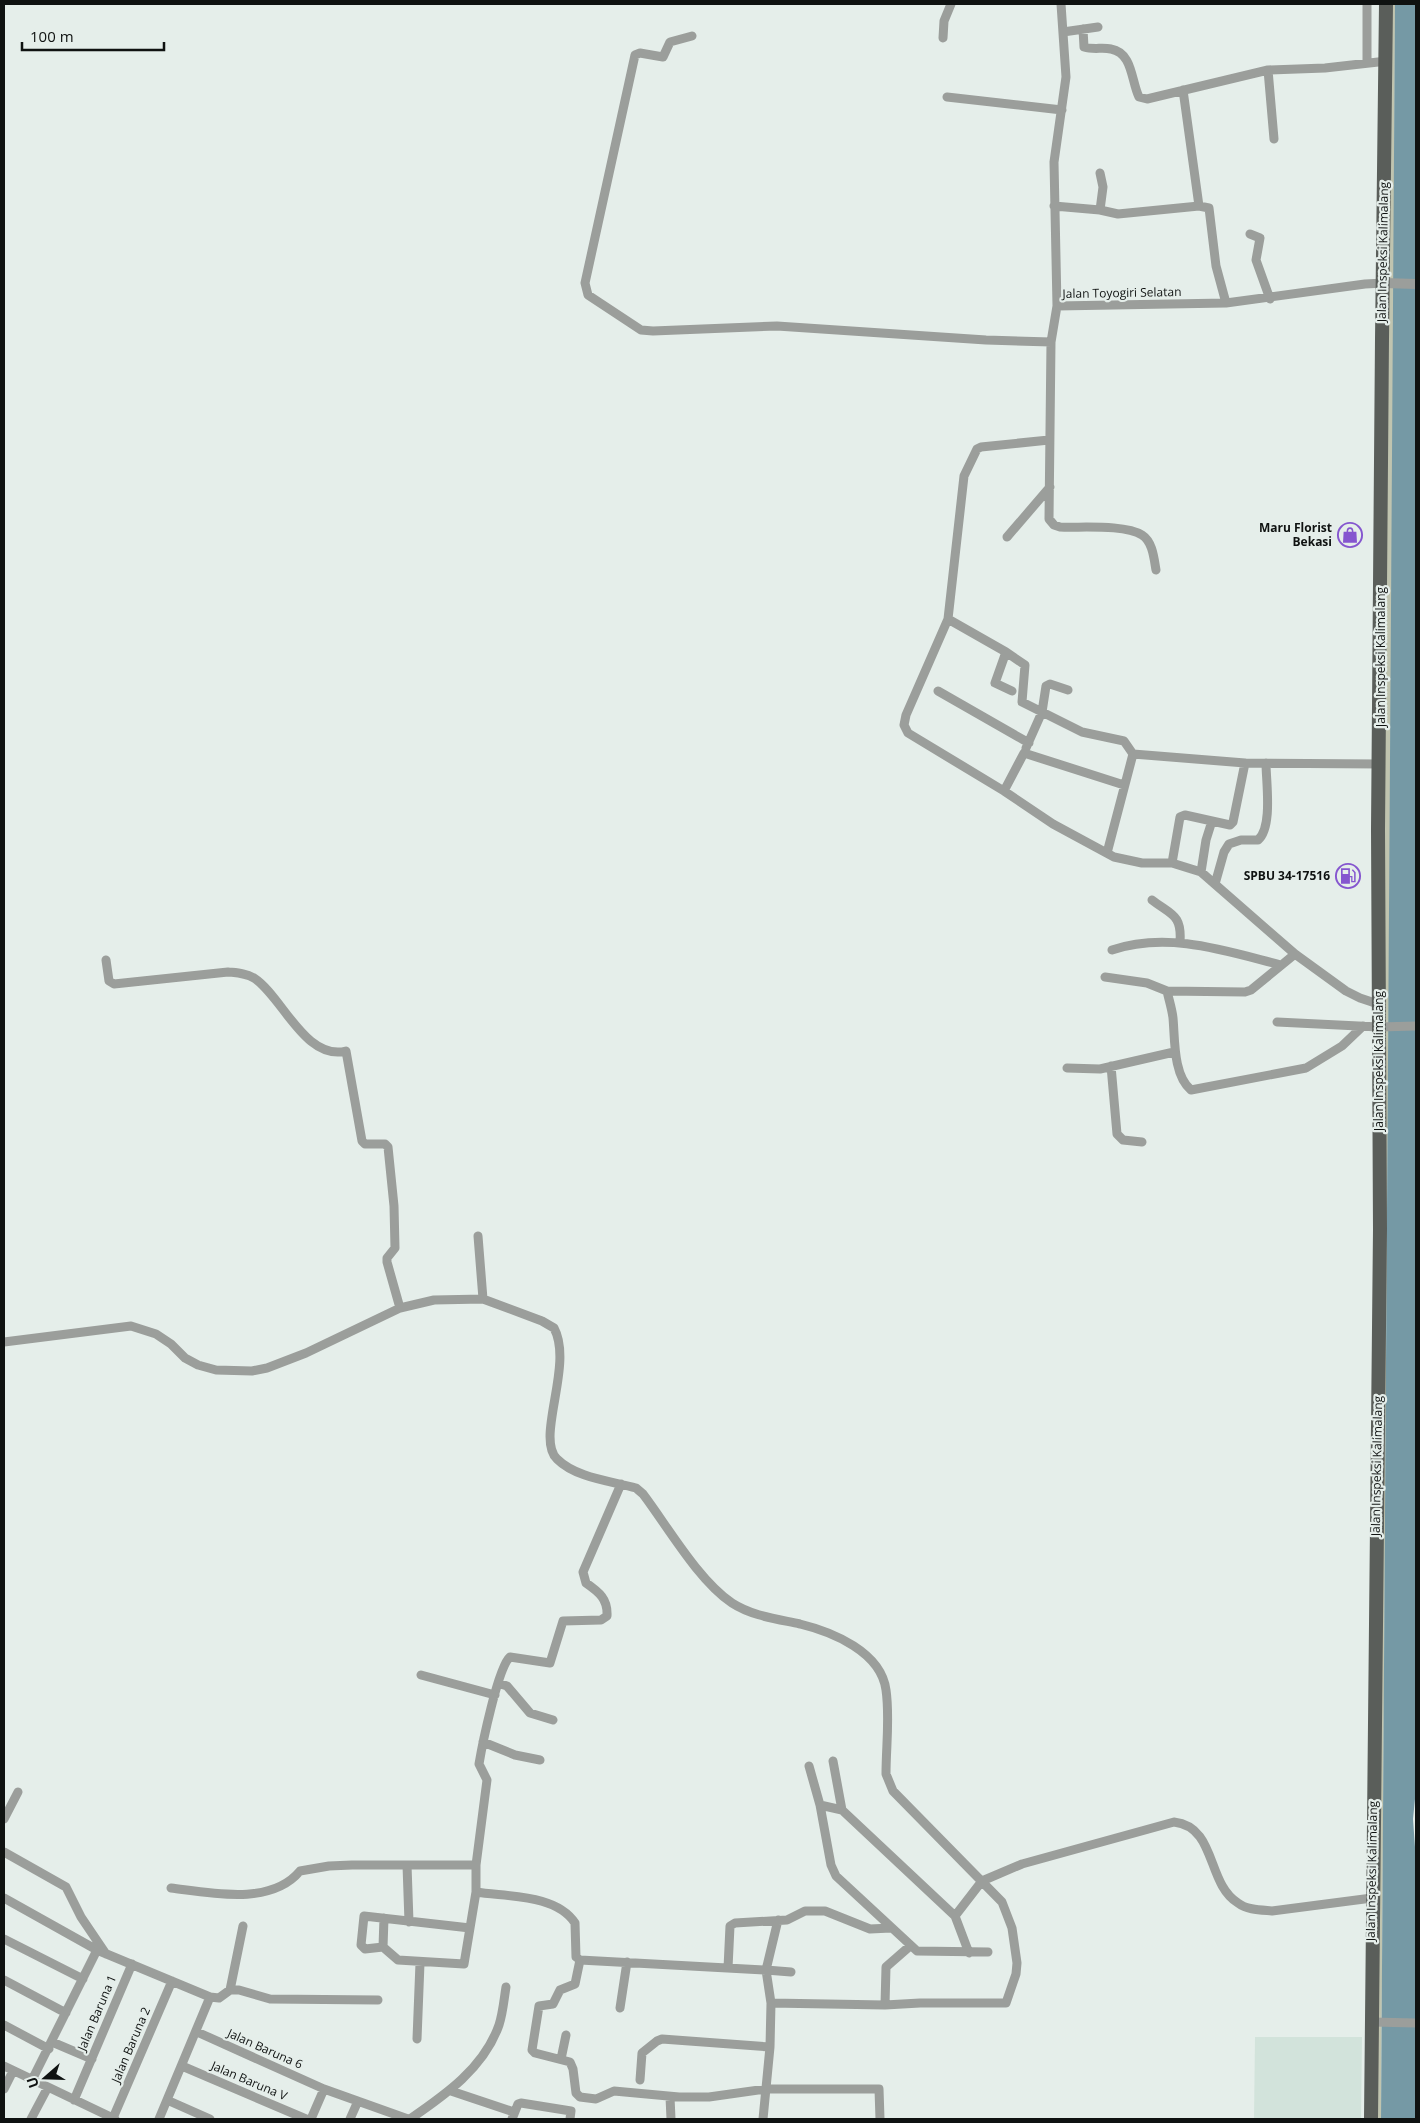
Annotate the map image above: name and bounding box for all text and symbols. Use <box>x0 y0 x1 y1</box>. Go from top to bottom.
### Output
scale bar <box>22 20 165 52</box>
text: 100 m <box>30 26 74 46</box>
street label: Jalan Inspeksi Kalimalang <box>1373 181 1392 323</box>
street label: Jalan Toyogiri Selatan <box>1061 283 1182 302</box>
place label: Maru Florist Bekasi <box>1259 519 1332 550</box>
shop icon: Maru Florist Bekasi <box>1337 522 1363 548</box>
street label: Jalan Inspeksi Kalimalang <box>1372 586 1389 728</box>
fuel station icon: SPBU 34-17516 <box>1335 863 1361 889</box>
place label: SPBU 34-17516 <box>1244 867 1330 884</box>
street label: Jalan Inspeksi Kalimalang <box>1370 990 1387 1132</box>
street label: Jalan Inspeksi Kalimalang <box>1367 1395 1386 1537</box>
street label: Jalan Inspeksi Kalimalang <box>1362 1800 1381 1942</box>
street label: Jalan Baruna 1 <box>73 1972 120 2054</box>
street label: Jalan Baruna 2 <box>107 2004 154 2086</box>
street label: Jalan Baruna 6 <box>224 2024 306 2073</box>
north arrow <box>20 2053 70 2103</box>
street label: Jalan Baruna V <box>208 2056 291 2105</box>
text: U <box>22 2074 43 2091</box>

